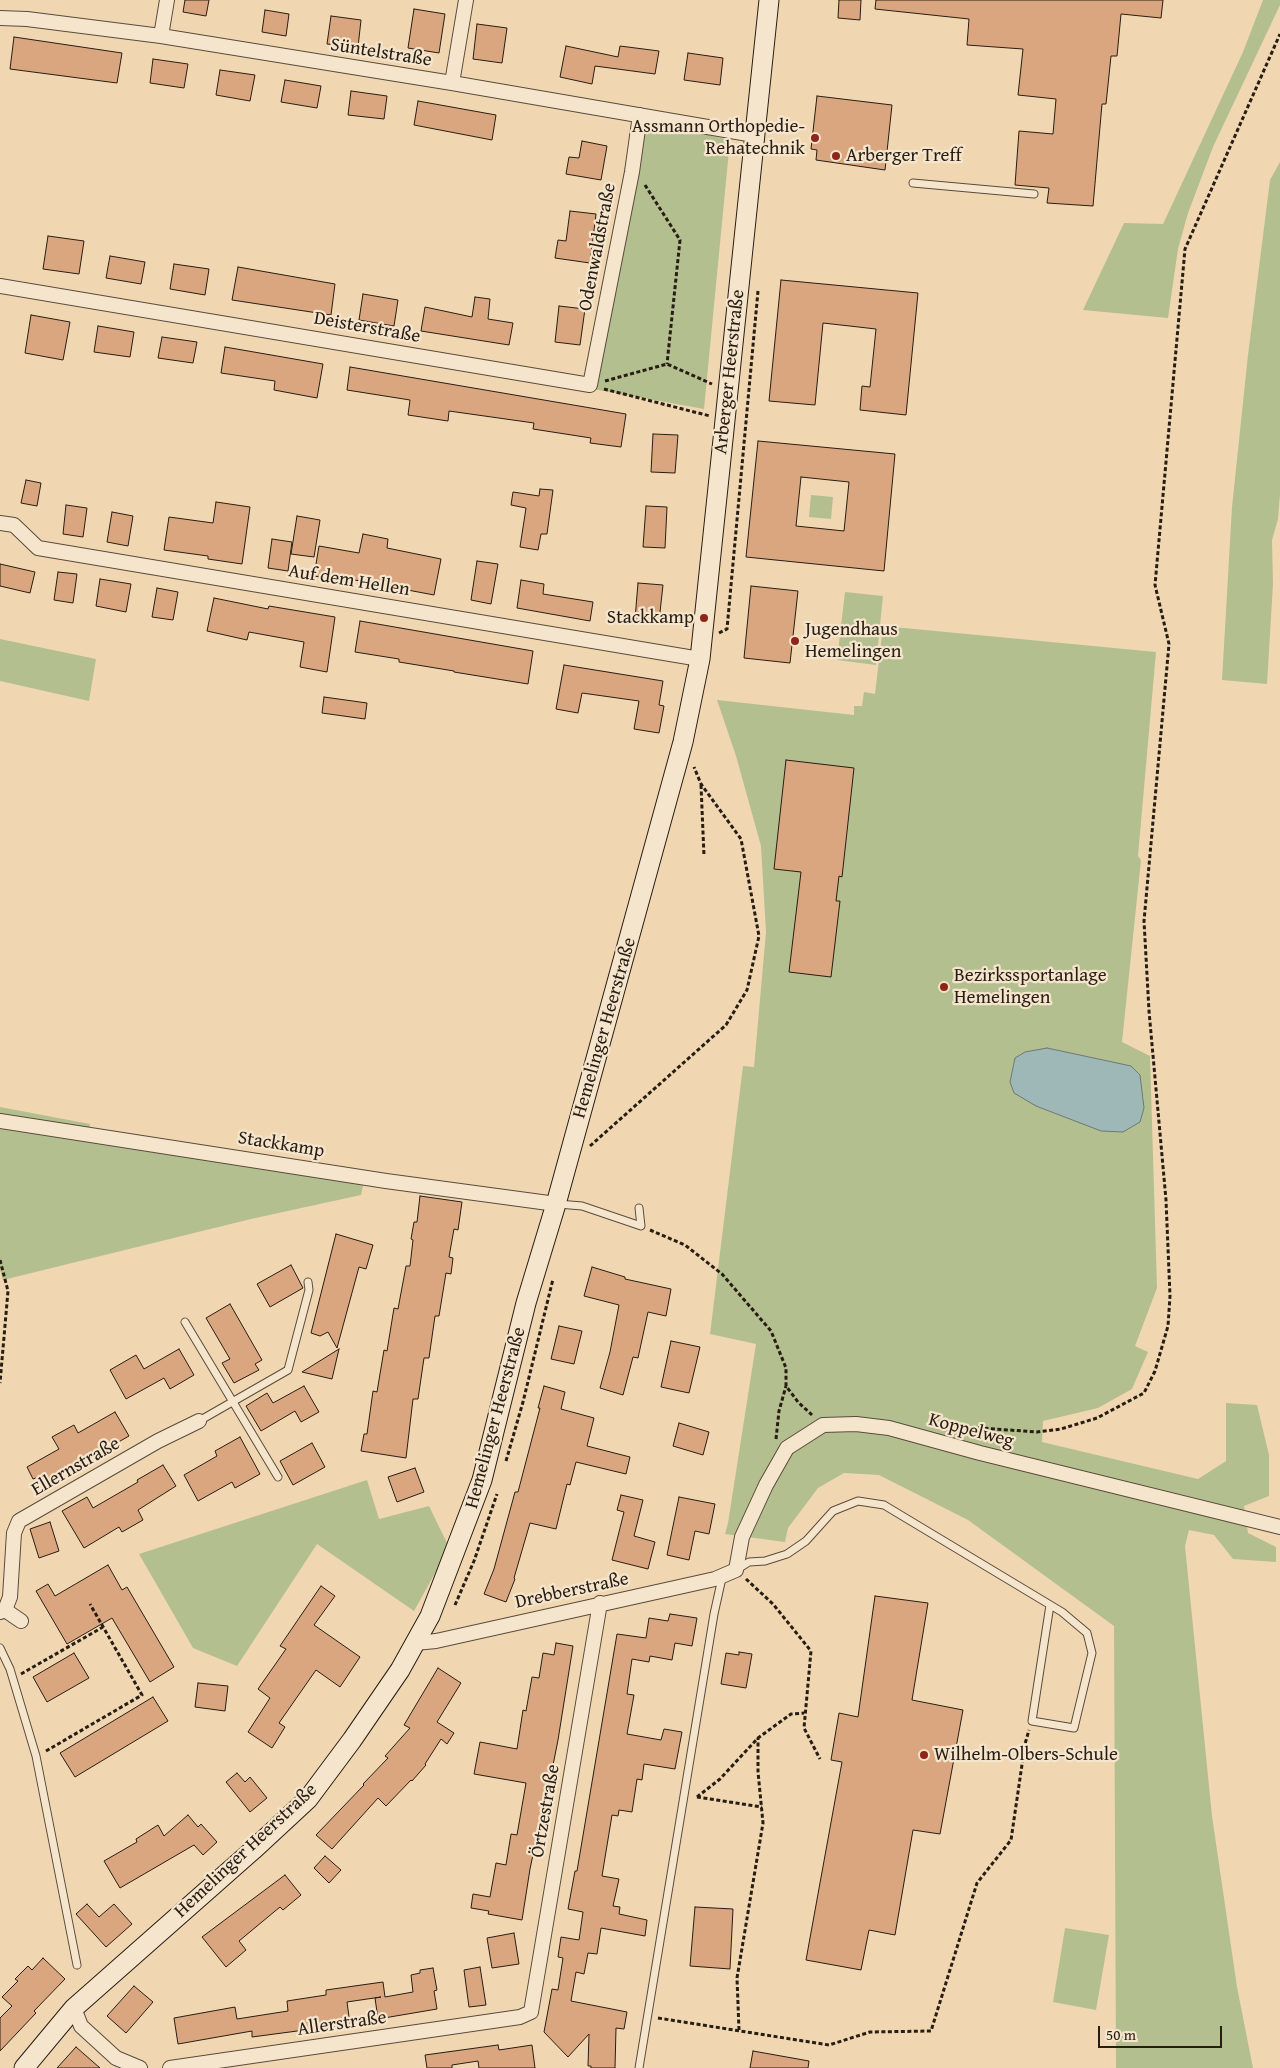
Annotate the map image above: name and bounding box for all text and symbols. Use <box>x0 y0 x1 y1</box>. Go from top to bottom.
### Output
street label: Süntelstraße <box>329 34 433 72</box>
place label: Assmann Orthopedie- Rehatechnik <box>632 116 805 160</box>
marker: Assmann Orthopedie- Rehatechnik <box>809 132 821 144</box>
place label: Arberger Treff <box>846 145 962 167</box>
marker: Arberger Treff <box>830 150 842 162</box>
street label: Odenwaldstraße <box>574 181 622 313</box>
street label: Arberger Heerstraße <box>710 289 750 455</box>
street label: Deisterstraße <box>312 307 422 349</box>
street label: Auf dem Hellen <box>287 560 411 602</box>
place label: Stackkamp <box>607 607 694 629</box>
marker: Stackkamp <box>698 612 710 624</box>
place label: Jugendhaus Hemelingen <box>805 619 901 663</box>
marker: Jugendhaus Hemelingen <box>789 635 801 647</box>
street label: Hemelinger Heerstraße <box>568 935 642 1121</box>
place label: Bezirkssportanlage Hemelingen <box>954 965 1107 1009</box>
marker: Bezirkssportanlage Hemelingen <box>938 981 950 993</box>
street label: Stackkamp <box>236 1127 326 1163</box>
street label: Hemelinger Heerstraße <box>461 1325 531 1511</box>
street label: Koppelweg <box>926 1409 1016 1453</box>
street label: Ellernstraße <box>28 1432 124 1502</box>
street label: Drebberstraße <box>513 1568 631 1614</box>
place label: Wilhelm-Olbers-Schule <box>934 1744 1118 1766</box>
marker: Wilhelm-Olbers-Schule <box>918 1749 930 1761</box>
street label: Örtzestraße <box>527 1763 565 1859</box>
street label: Hemelinger Heerstraße <box>170 1779 322 1923</box>
street label: Allerstraße <box>296 2006 388 2042</box>
scale bar <box>1100 2016 1224 2048</box>
text: 50 m <box>1106 2024 1136 2045</box>

